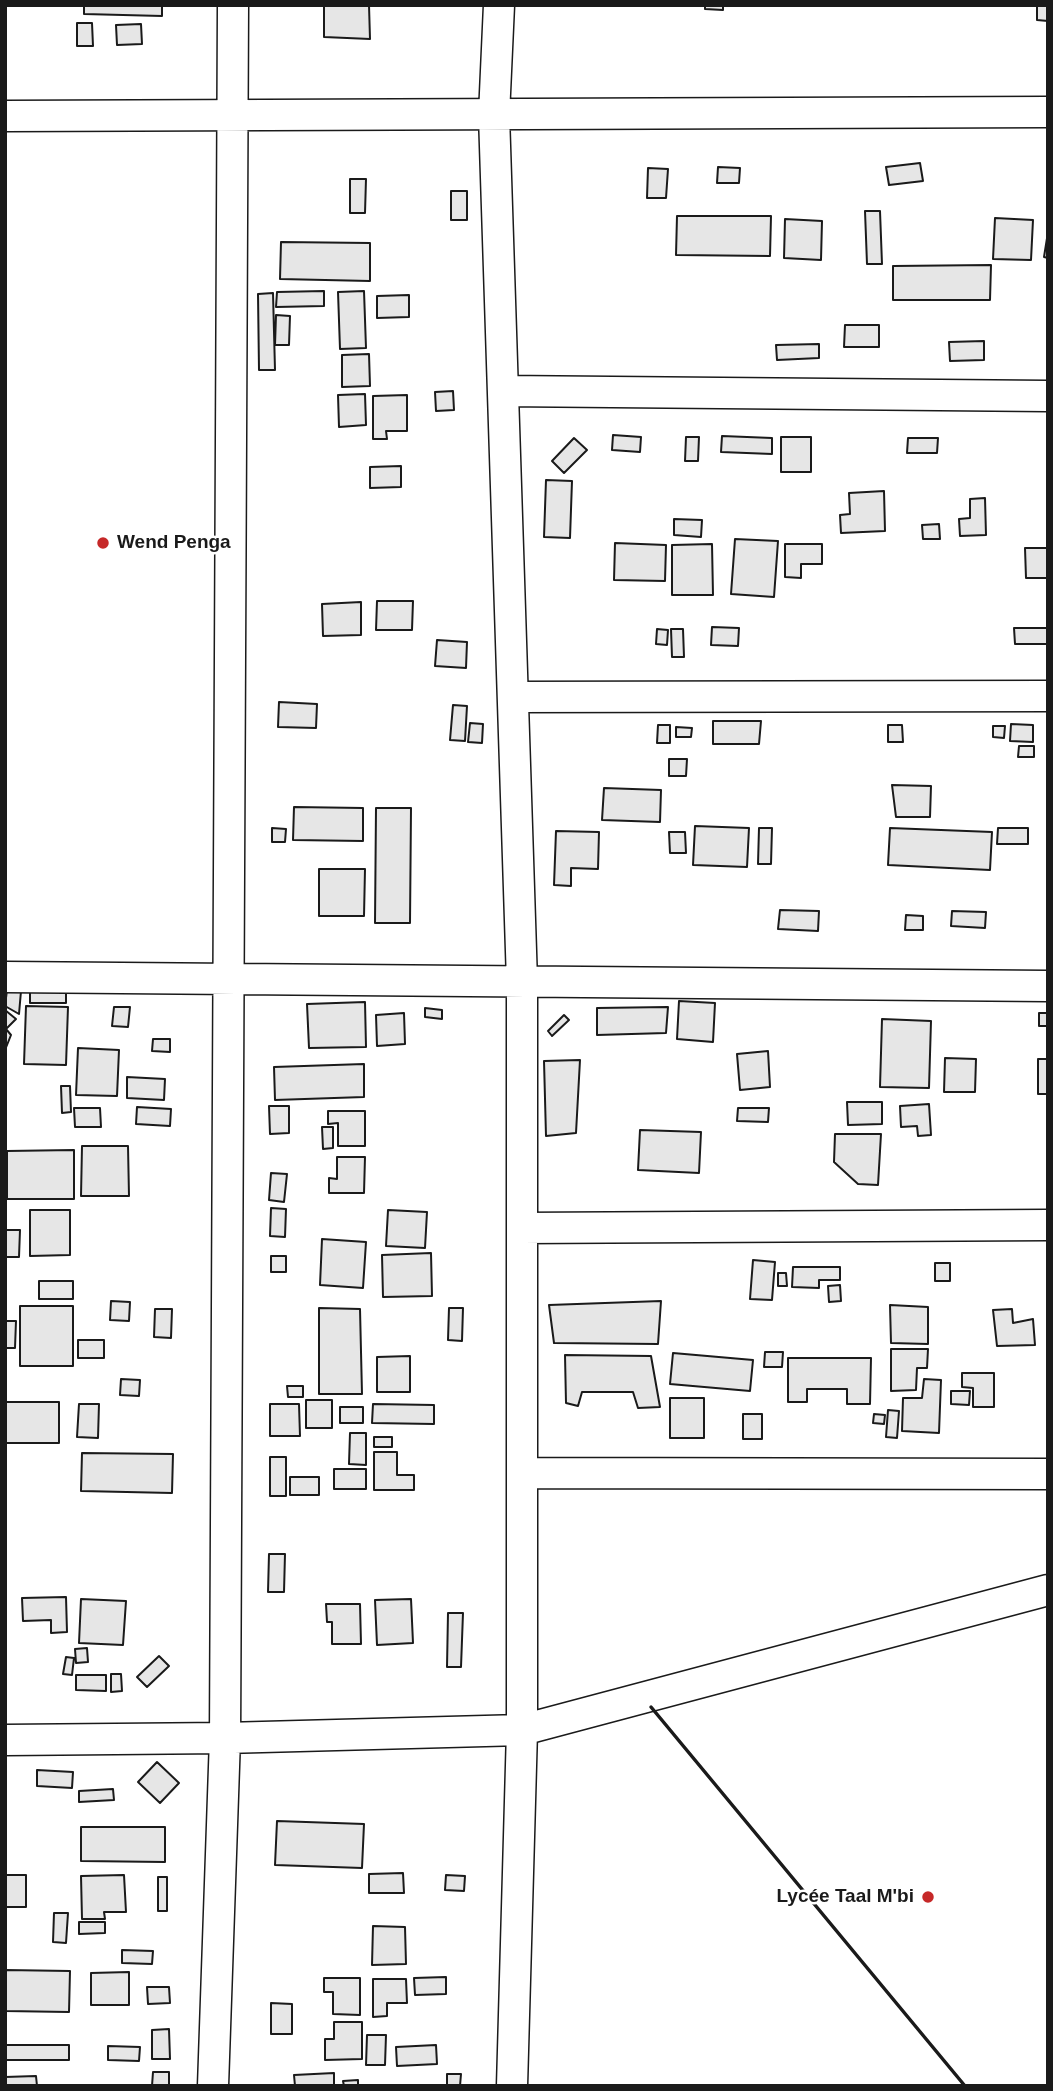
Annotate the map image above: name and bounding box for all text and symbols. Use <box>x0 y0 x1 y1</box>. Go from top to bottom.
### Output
place label: Wend Penga <box>117 532 231 554</box>
marker: Wend Penga <box>95 535 111 551</box>
place label: Lycée Taal M'bi <box>776 1886 914 1908</box>
marker: Lycée Taal M'bi <box>920 1889 936 1905</box>

